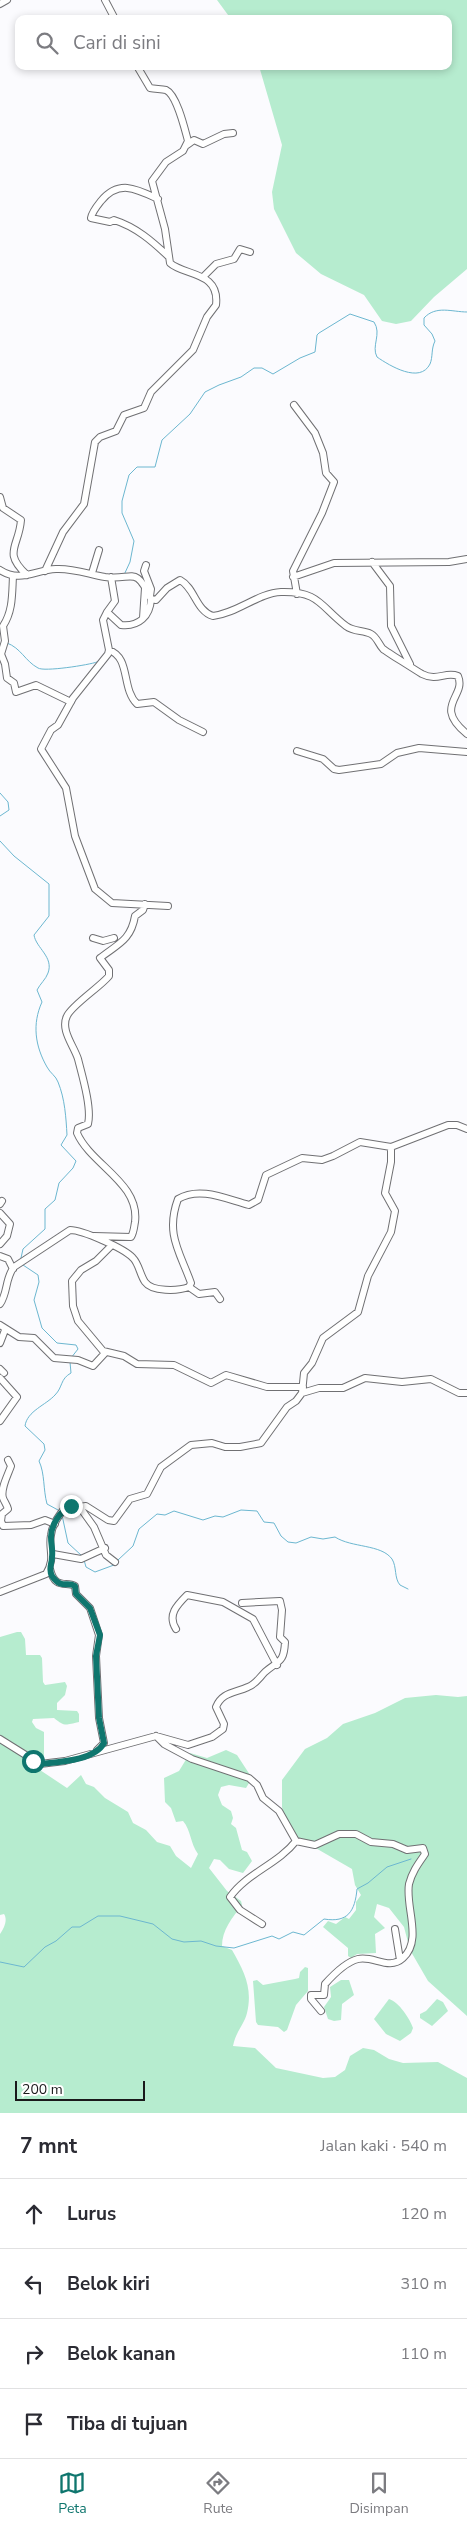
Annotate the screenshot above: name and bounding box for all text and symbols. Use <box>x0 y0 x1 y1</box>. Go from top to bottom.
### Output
search box <box>15 15 452 70</box>
icon: search <box>33 29 61 57</box>
text: Cari di sini <box>73 30 161 56</box>
route end <box>60 1495 83 1518</box>
route start <box>22 1750 45 1773</box>
scale bar <box>15 2078 145 2101</box>
text: 200 m <box>22 2080 63 2099</box>
text: 7 mnt <box>20 2132 77 2160</box>
text: Jalan kaki · 540 m <box>320 2135 447 2157</box>
icon: ahead <box>20 2200 48 2228</box>
text: Lurus <box>67 2201 116 2227</box>
text: 120 m <box>400 2203 447 2225</box>
icon: left <box>20 2270 48 2298</box>
text: Belok kiri <box>67 2271 150 2297</box>
text: 310 m <box>400 2273 447 2295</box>
icon: right <box>20 2340 48 2368</box>
text: Belok kanan <box>67 2341 176 2367</box>
text: 110 m <box>400 2343 447 2365</box>
icon: arrive <box>20 2410 48 2438</box>
text: Tiba di tujuan <box>67 2411 188 2437</box>
tab: Peta <box>58 2469 87 2518</box>
tab: Rute <box>203 2469 233 2518</box>
tab: Disimpan <box>349 2469 409 2518</box>

